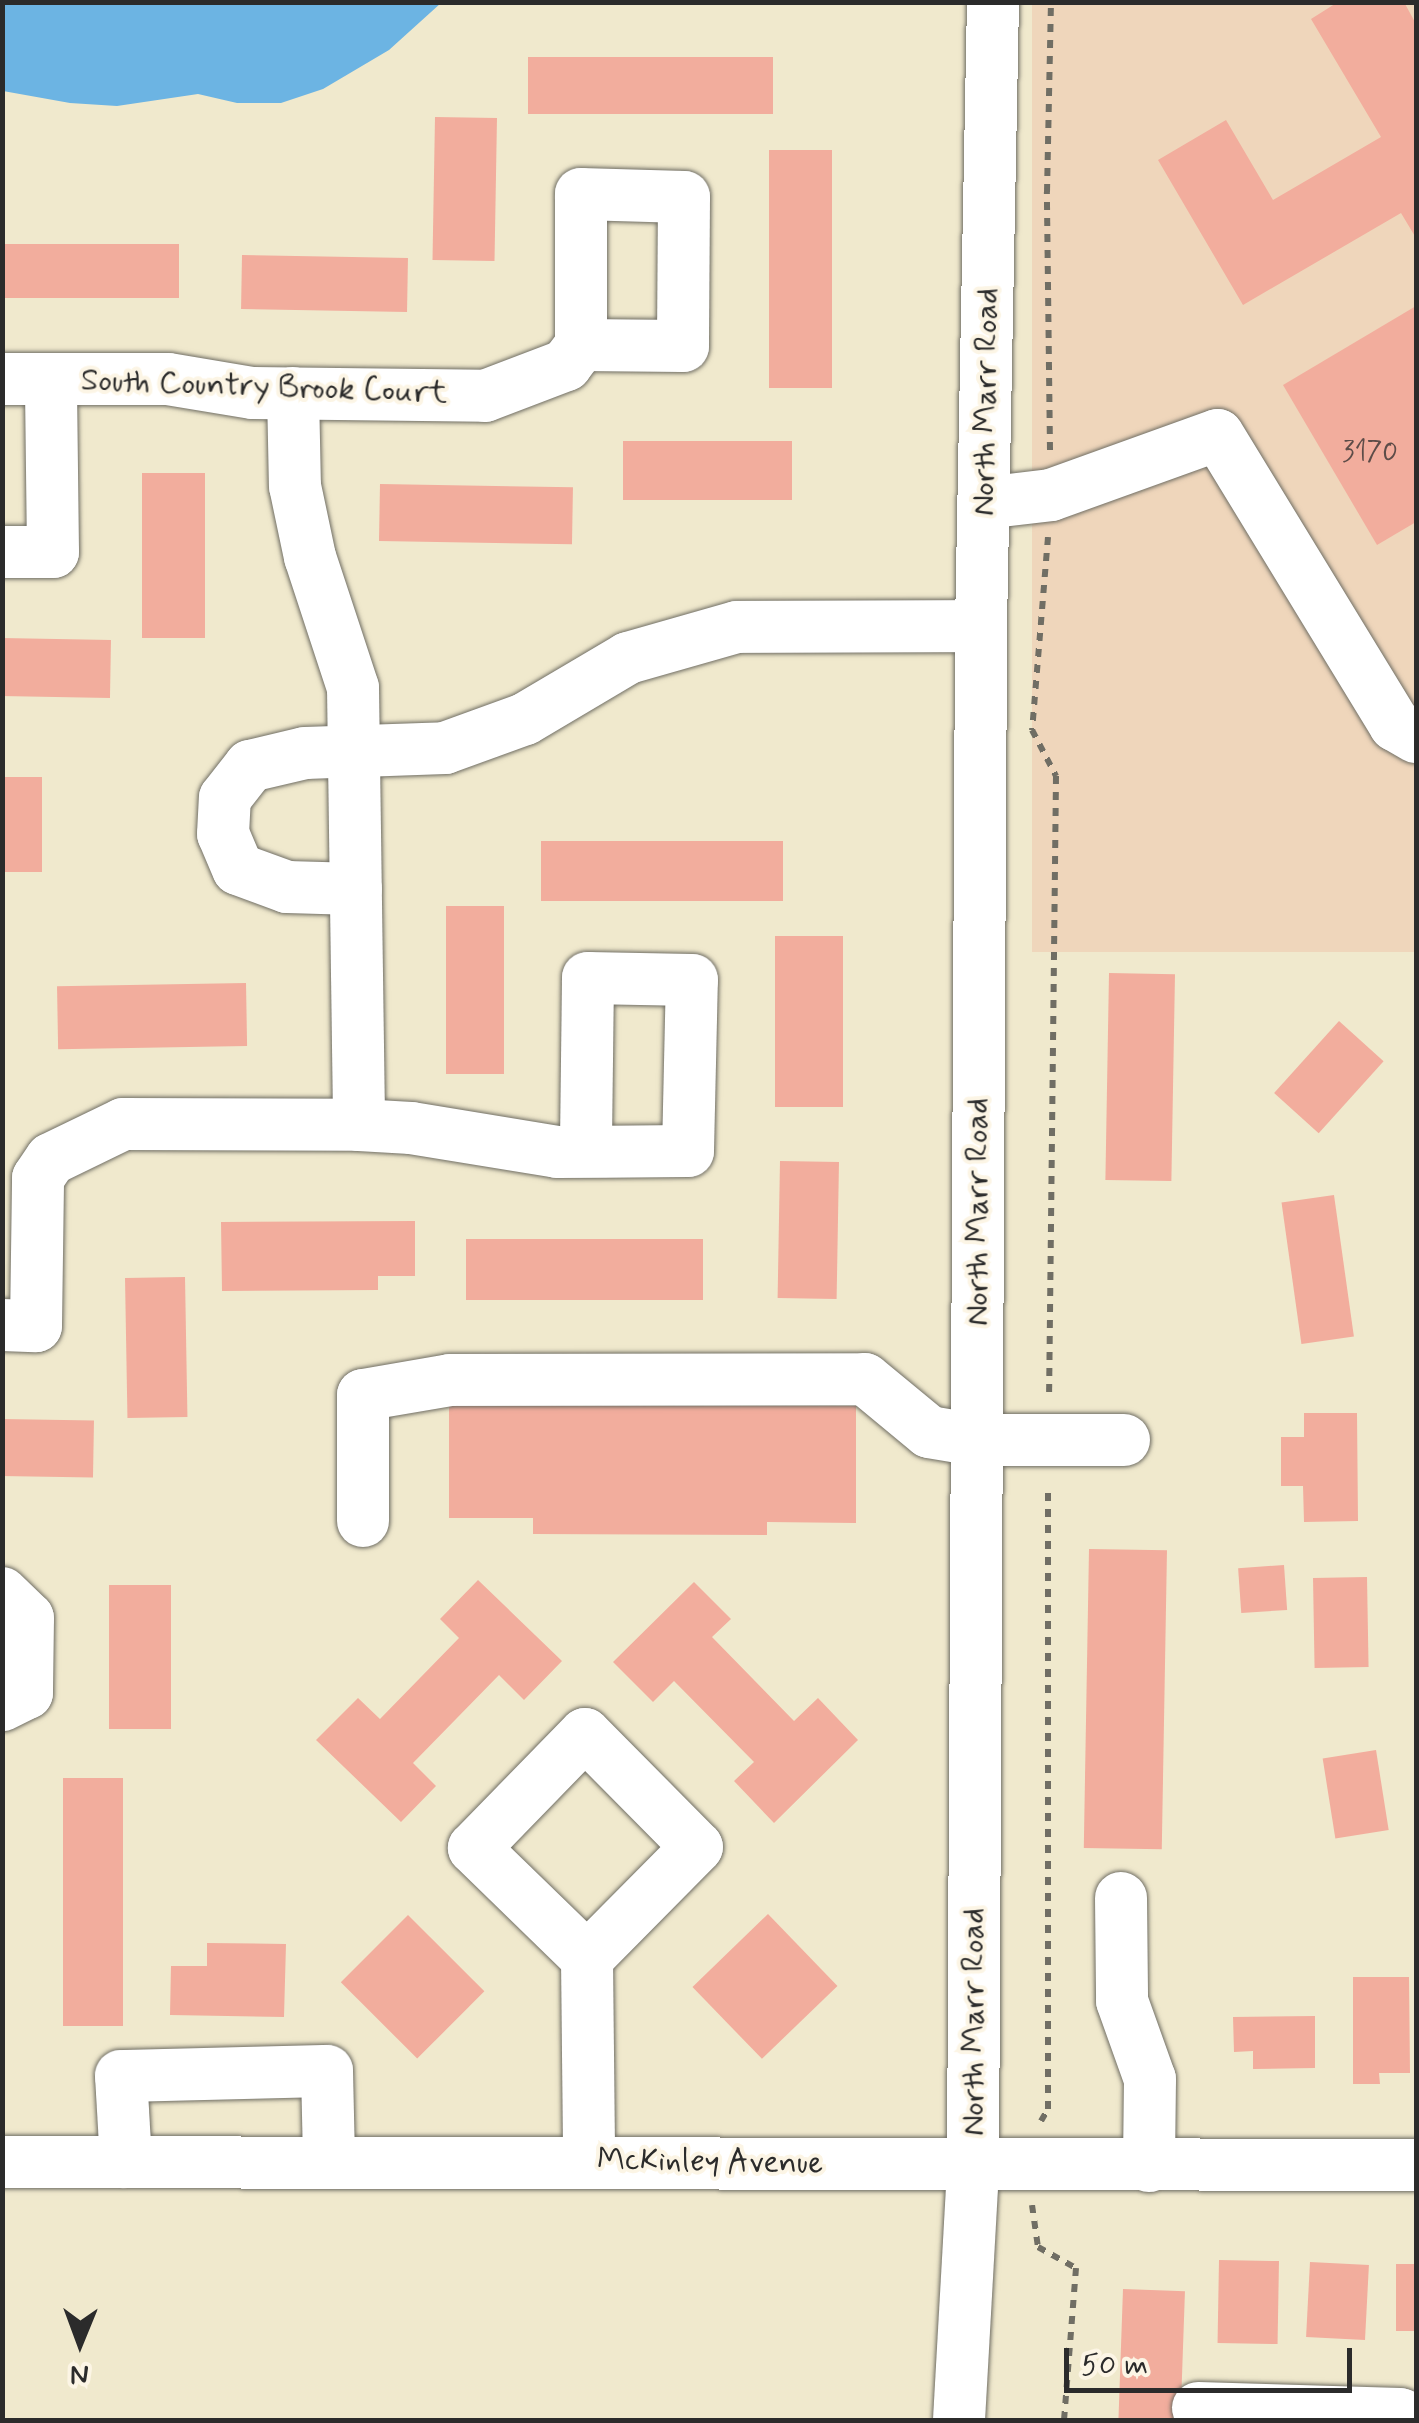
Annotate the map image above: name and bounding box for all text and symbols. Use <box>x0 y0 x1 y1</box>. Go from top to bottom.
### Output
street label: North Marr Road <box>965 288 1007 516</box>
street label: South Country Brook Court <box>84 362 444 412</box>
house number: 3170 <box>1342 436 1398 470</box>
street label: North Marr Road <box>959 1098 997 1326</box>
street label: North Marr Road <box>955 1908 993 2136</box>
street label: McKinley Avenue <box>594 2141 826 2183</box>
north arrow <box>30 2293 130 2393</box>
scale bar <box>1069 2328 1356 2390</box>
text: 50 m <box>1081 2346 1148 2385</box>
text: N <box>70 2355 89 2392</box>

